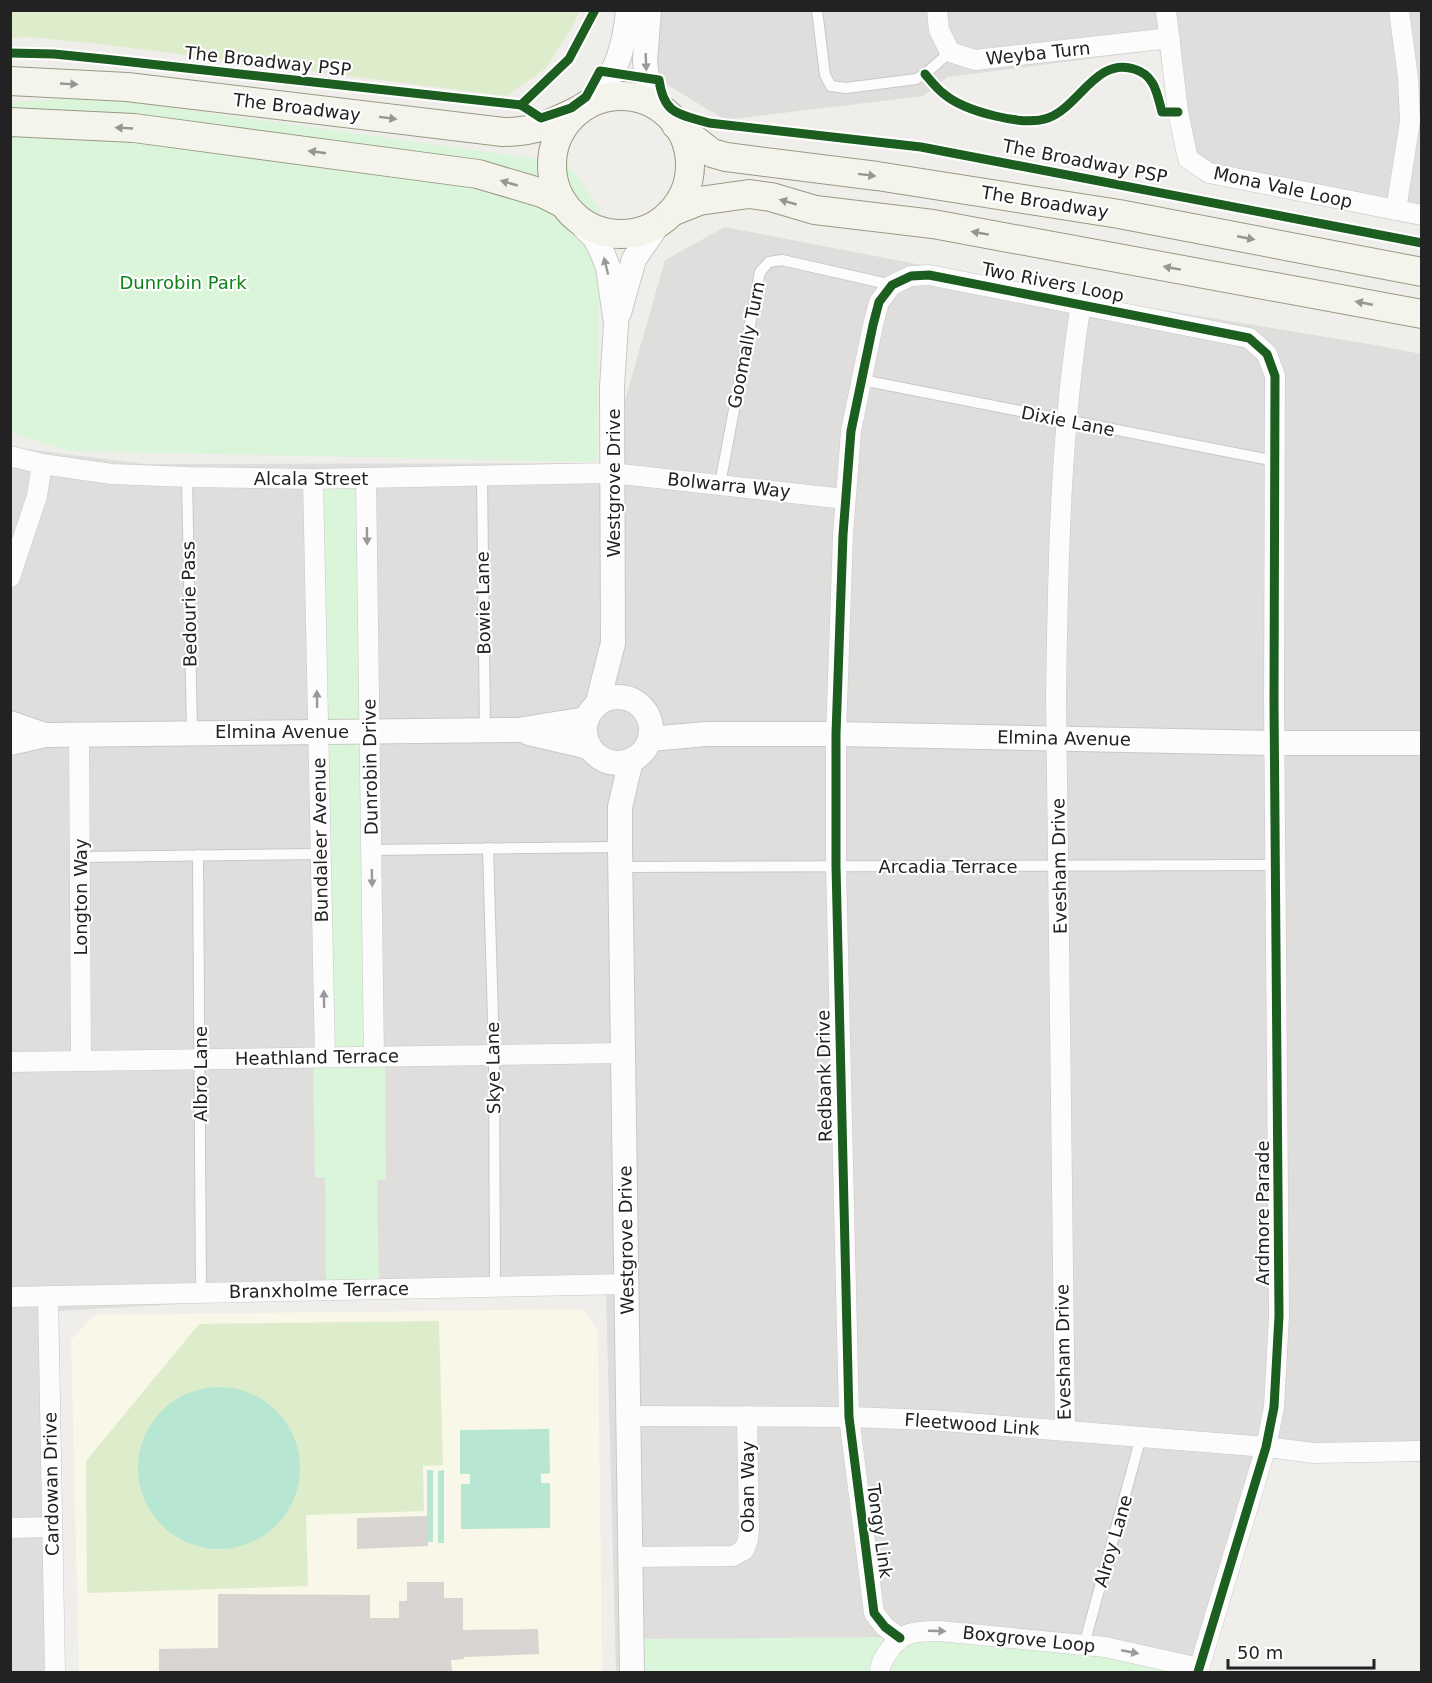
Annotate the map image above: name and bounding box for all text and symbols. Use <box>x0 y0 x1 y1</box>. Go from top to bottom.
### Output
street label: Weyba Turn <box>985 37 1091 69</box>
street label: The Broadway PSP <box>183 42 352 80</box>
one-way arrow <box>642 52 651 71</box>
one-way arrow <box>59 80 78 89</box>
street label: The Broadway <box>231 89 362 125</box>
one-way arrow <box>379 113 398 123</box>
one-way arrow <box>114 123 133 132</box>
street label: The Broadway PSP <box>1000 135 1169 187</box>
one-way arrow <box>307 148 326 157</box>
street label: Mona Vale Loop <box>1212 162 1354 212</box>
one-way arrow <box>858 170 877 179</box>
one-way arrow <box>500 178 518 187</box>
street label: The Broadway <box>979 181 1110 222</box>
one-way arrow <box>779 197 797 206</box>
one-way arrow <box>971 228 990 237</box>
one-way arrow <box>1237 234 1256 243</box>
one-way arrow <box>601 257 611 275</box>
street label: Two Rivers Loop <box>979 258 1126 306</box>
one-way arrow <box>1163 263 1182 272</box>
park label: Dunrobin Park <box>119 272 247 293</box>
street label: Goomally Turn <box>723 280 769 410</box>
one-way arrow <box>1354 298 1373 307</box>
street label: Dixie Lane <box>1019 402 1117 440</box>
street label: Westgrove Drive <box>603 408 624 558</box>
street label: Alcala Street <box>254 468 368 489</box>
street label: Bolwarra Way <box>666 468 792 502</box>
one-way arrow <box>362 527 371 546</box>
street label: Bedourie Pass <box>177 541 201 667</box>
street label: Bowie Lane <box>472 551 494 655</box>
one-way arrow <box>313 689 322 708</box>
street label: Dunrobin Drive <box>358 699 382 835</box>
street label: Elmina Avenue <box>215 721 349 742</box>
street label: Elmina Avenue <box>997 726 1131 750</box>
street label: Bundaleer Avenue <box>308 757 332 923</box>
street label: Evesham Drive <box>1047 798 1071 934</box>
street label: Longton Way <box>70 838 91 956</box>
street label: Arcadia Terrace <box>879 856 1017 877</box>
one-way arrow <box>367 869 376 888</box>
one-way arrow <box>319 989 328 1008</box>
street label: Redbank Drive <box>812 1010 836 1142</box>
street label: Skye Lane <box>482 1022 504 1114</box>
street label: Albro Lane <box>190 1026 211 1122</box>
street label: Heathland Terrace <box>235 1045 399 1069</box>
street label: Ardmore Parade <box>1252 1140 1273 1286</box>
street label: Westgrove Drive <box>614 1165 638 1315</box>
street label: Branxholme Terrace <box>229 1278 409 1302</box>
street label: Evesham Drive <box>1051 1284 1075 1420</box>
street label: Fleetwood Link <box>904 1409 1041 1439</box>
street label: Cardowan Drive <box>39 1412 63 1556</box>
street label: Oban Way <box>737 1441 758 1533</box>
street label: Tongy Link <box>863 1481 897 1580</box>
street label: Alroy Lane <box>1090 1492 1136 1590</box>
street label: Boxgrove Loop <box>962 1622 1096 1656</box>
one-way arrow <box>927 1627 946 1636</box>
scale bar <box>1228 1632 1374 1670</box>
text: 50 m <box>1237 1642 1283 1663</box>
one-way arrow <box>1121 1648 1140 1657</box>

